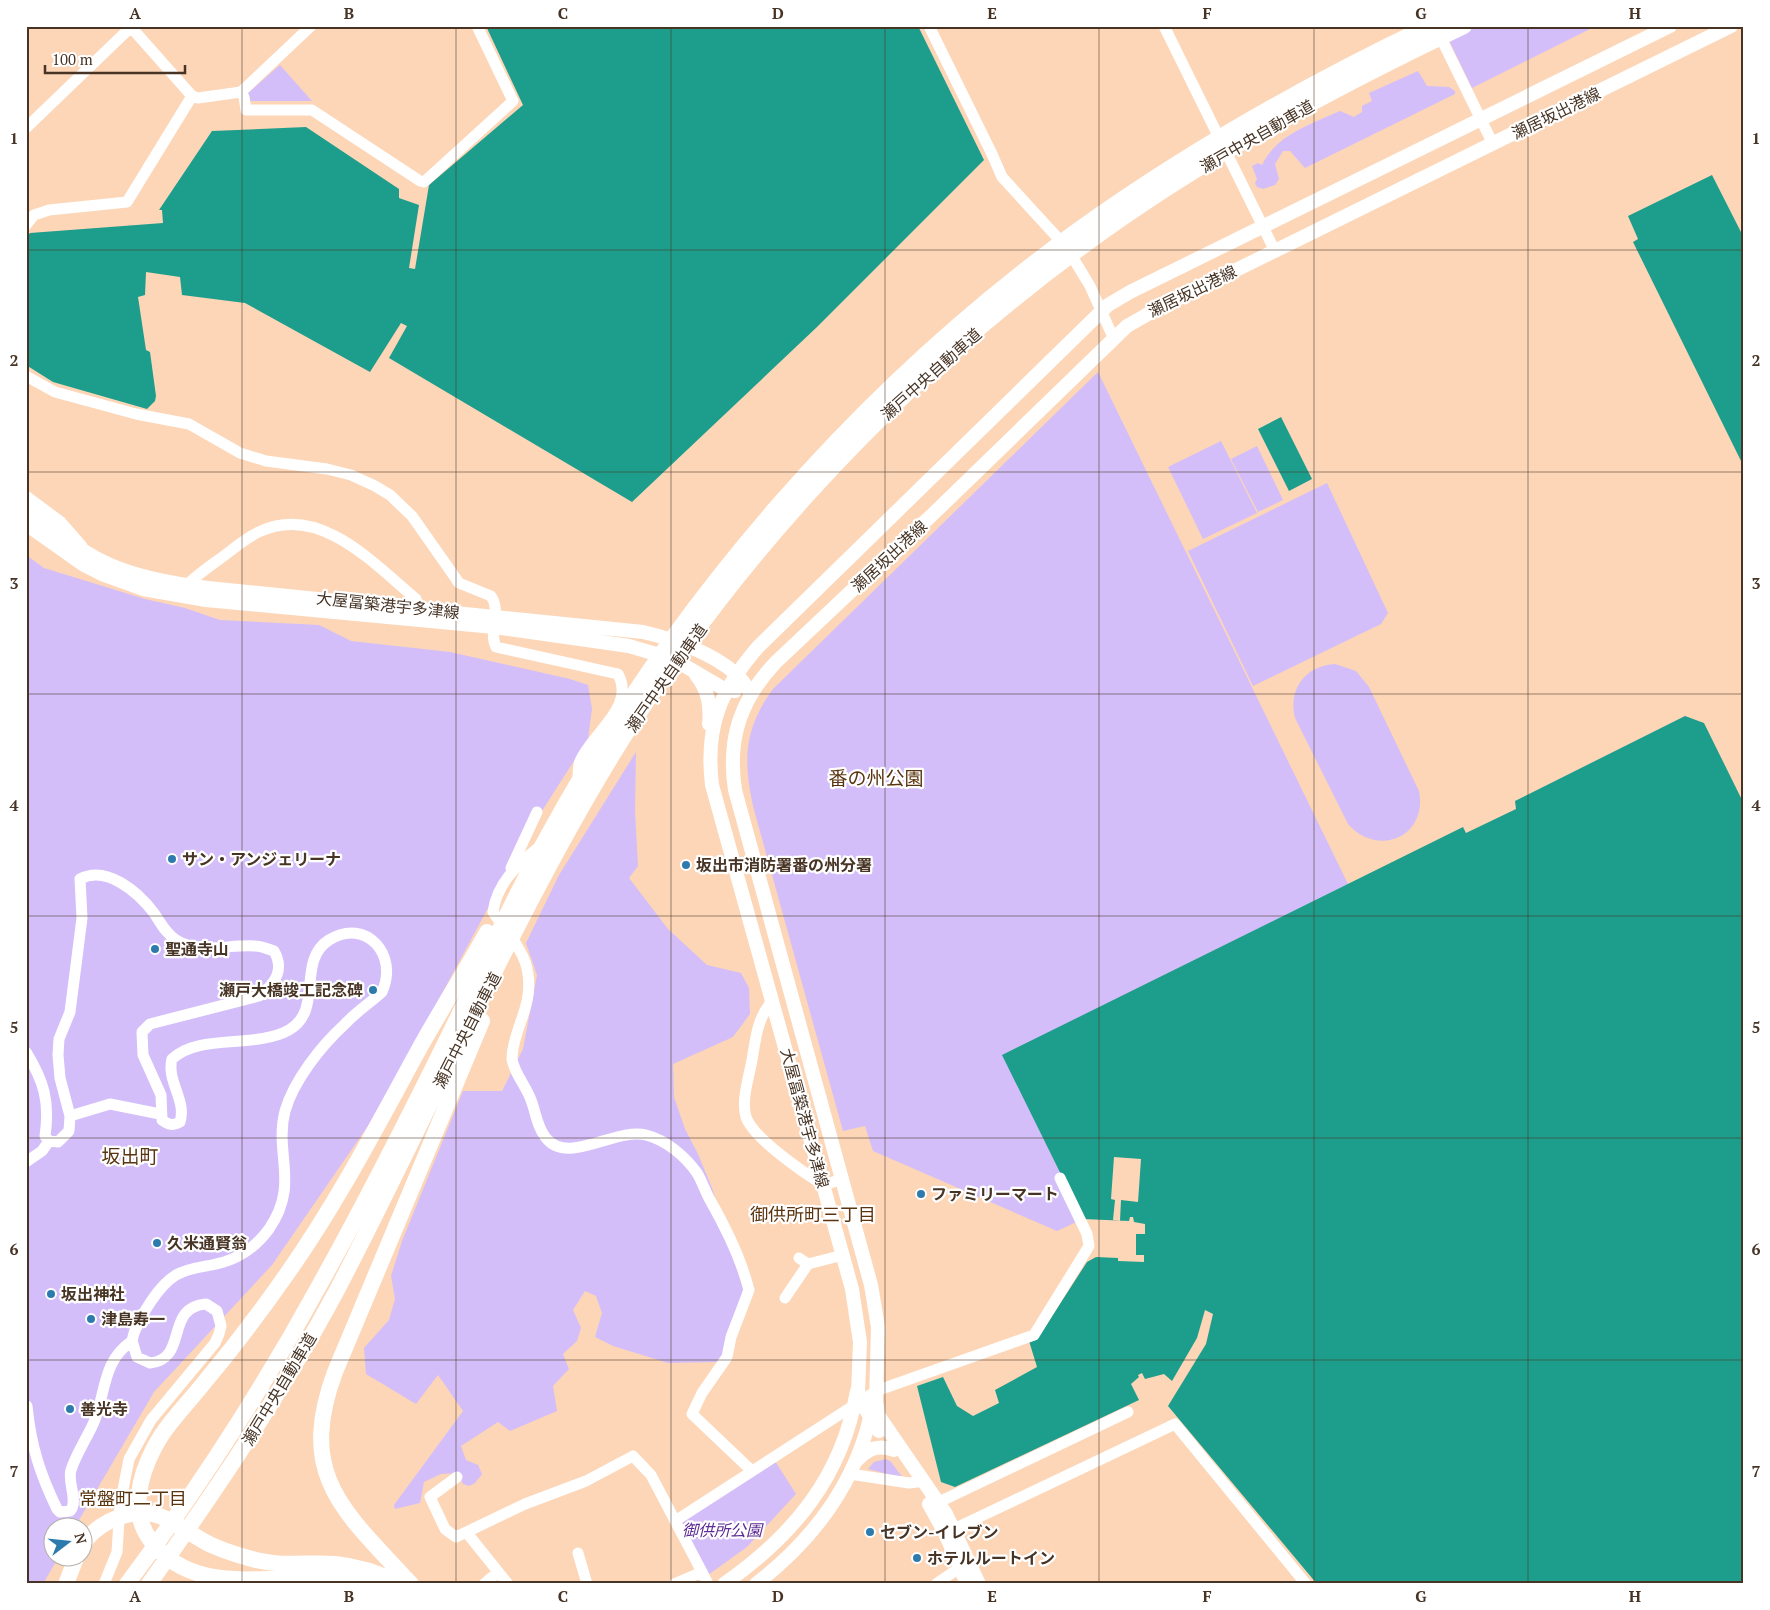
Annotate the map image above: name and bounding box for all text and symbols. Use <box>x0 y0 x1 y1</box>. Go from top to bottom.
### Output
text: A <box>129 2 141 24</box>
text: B <box>344 2 354 24</box>
text: C <box>558 2 568 24</box>
text: D <box>772 2 784 24</box>
text: E <box>987 2 997 24</box>
text: F <box>1202 2 1212 24</box>
text: G <box>1415 2 1427 24</box>
text: H <box>1629 2 1641 24</box>
scale bar <box>45 42 185 74</box>
text: 100 m <box>52 49 93 69</box>
street label: 瀬居坂出港線 <box>1508 82 1604 144</box>
street label: 瀬戸中央自動車道 <box>1196 94 1318 178</box>
text: 1 <box>9 127 19 149</box>
text: 1 <box>1751 127 1761 149</box>
street label: 瀬居坂出港線 <box>1144 260 1240 322</box>
street label: 瀬戸中央自動車道 <box>876 323 986 425</box>
text: 2 <box>9 349 19 371</box>
text: 2 <box>1751 349 1761 371</box>
street label: 瀬居坂出港線 <box>846 515 932 597</box>
text: 3 <box>9 572 19 594</box>
text: 3 <box>1751 572 1761 594</box>
street label: 大屋冨築港宇多津線 <box>315 587 461 623</box>
street label: 瀬戸中央自動車道 <box>620 619 712 737</box>
district label: 番の州公園 <box>828 765 924 790</box>
text: 4 <box>9 794 19 816</box>
text: 4 <box>1751 794 1761 816</box>
place label: サン・アンジェリーナ <box>182 848 341 870</box>
marker: サン・アンジェリーナ <box>166 853 178 865</box>
place label: 坂出市消防署番の州分署 <box>696 854 872 876</box>
marker: 坂出市消防署番の州分署 <box>680 859 692 871</box>
place label: 聖通寺山 <box>165 938 229 960</box>
marker: 聖通寺山 <box>149 943 161 955</box>
street label: 瀬戸中央自動車道 <box>428 968 506 1092</box>
place label: 瀬戸大橋竣工記念碑 <box>219 979 363 1001</box>
marker: 瀬戸大橋竣工記念碑 <box>367 984 379 996</box>
text: 5 <box>9 1016 19 1038</box>
text: 5 <box>1751 1016 1761 1038</box>
street label: 大屋冨築港宇多津線 <box>776 1046 834 1190</box>
district label: 坂出町 <box>101 1143 159 1168</box>
place label: ファミリーマート <box>931 1183 1059 1205</box>
marker: ファミリーマート <box>915 1188 927 1200</box>
district label: 御供所町三丁目 <box>750 1202 876 1226</box>
place label: 久米通賢翁 <box>167 1232 247 1254</box>
marker: 久米通賢翁 <box>151 1237 163 1249</box>
text: 6 <box>9 1238 19 1260</box>
text: 6 <box>1751 1238 1761 1260</box>
place label: 坂出神社 <box>61 1283 125 1305</box>
marker: 坂出神社 <box>45 1288 57 1300</box>
place label: 津島寿一 <box>101 1308 165 1330</box>
marker: 津島寿一 <box>85 1313 97 1325</box>
street label: 瀬戸中央自動車道 <box>237 1328 321 1450</box>
place label: 善光寺 <box>80 1398 128 1420</box>
marker: 善光寺 <box>64 1403 76 1415</box>
text: 7 <box>9 1460 19 1482</box>
text: 7 <box>1751 1460 1761 1482</box>
district label: 常盤町二丁目 <box>79 1486 187 1510</box>
north arrow <box>42 1518 92 1568</box>
park label: 御供所公園 <box>682 1519 764 1541</box>
place label: セブン-イレブン <box>880 1521 999 1543</box>
marker: セブン-イレブン <box>864 1526 876 1538</box>
text: N <box>70 1531 92 1546</box>
place label: ホテルルートイン <box>927 1547 1055 1569</box>
marker: ホテルルートイン <box>911 1552 923 1564</box>
text: A <box>129 1585 141 1607</box>
text: B <box>344 1585 354 1607</box>
text: C <box>558 1585 568 1607</box>
text: D <box>772 1585 784 1607</box>
text: E <box>987 1585 997 1607</box>
text: F <box>1202 1585 1212 1607</box>
text: G <box>1415 1585 1427 1607</box>
text: H <box>1629 1585 1641 1607</box>

